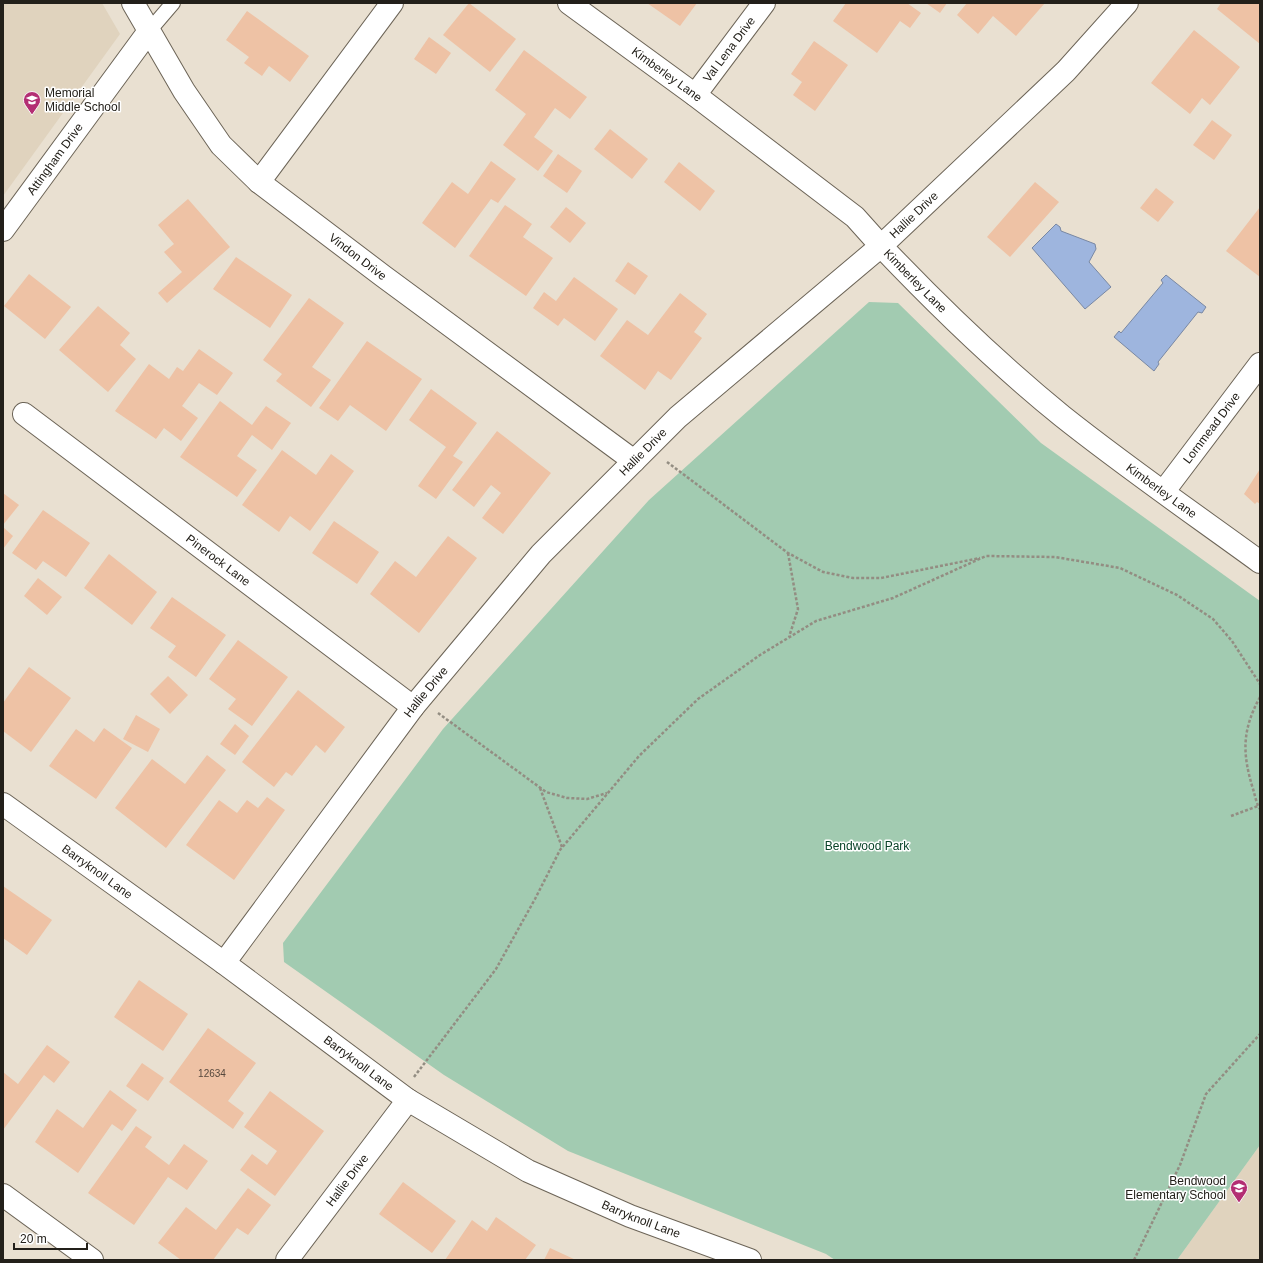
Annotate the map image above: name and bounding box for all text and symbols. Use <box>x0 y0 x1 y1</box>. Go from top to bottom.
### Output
street label: Val Lena Drive <box>700 14 758 85</box>
street label: Kimberley Lane <box>629 44 705 105</box>
place label: Memorial Middle School <box>45 86 120 114</box>
school or university icon: Memorial Middle School <box>22 90 42 115</box>
street label: Attingham Drive <box>24 120 86 198</box>
street label: Hallie Drive <box>887 189 941 241</box>
street label: Vindon Drive <box>326 230 389 283</box>
street label: Kimberley Lane <box>881 246 950 316</box>
street label: Lornmead Drive <box>1180 389 1243 466</box>
street label: Hallie Drive <box>616 425 670 479</box>
street label: Kimberley Lane <box>1124 461 1200 521</box>
street label: Pinerock Lane <box>183 531 253 589</box>
street label: Hallie Drive <box>401 664 451 720</box>
park label: Bendwood Park <box>825 839 910 853</box>
street label: Barryknoll Lane <box>59 842 135 902</box>
street label: Barryknoll Lane <box>321 1033 396 1094</box>
house number: 12634 <box>198 1068 226 1079</box>
street label: Hallie Drive <box>323 1151 372 1209</box>
place label: Bendwood Elementary School <box>1125 1174 1226 1202</box>
school or university icon: Bendwood Elementary School <box>1229 1178 1249 1203</box>
street label: Barryknoll Lane <box>599 1197 683 1241</box>
scale bar <box>14 1225 87 1251</box>
text: 20 m <box>20 1232 47 1246</box>

